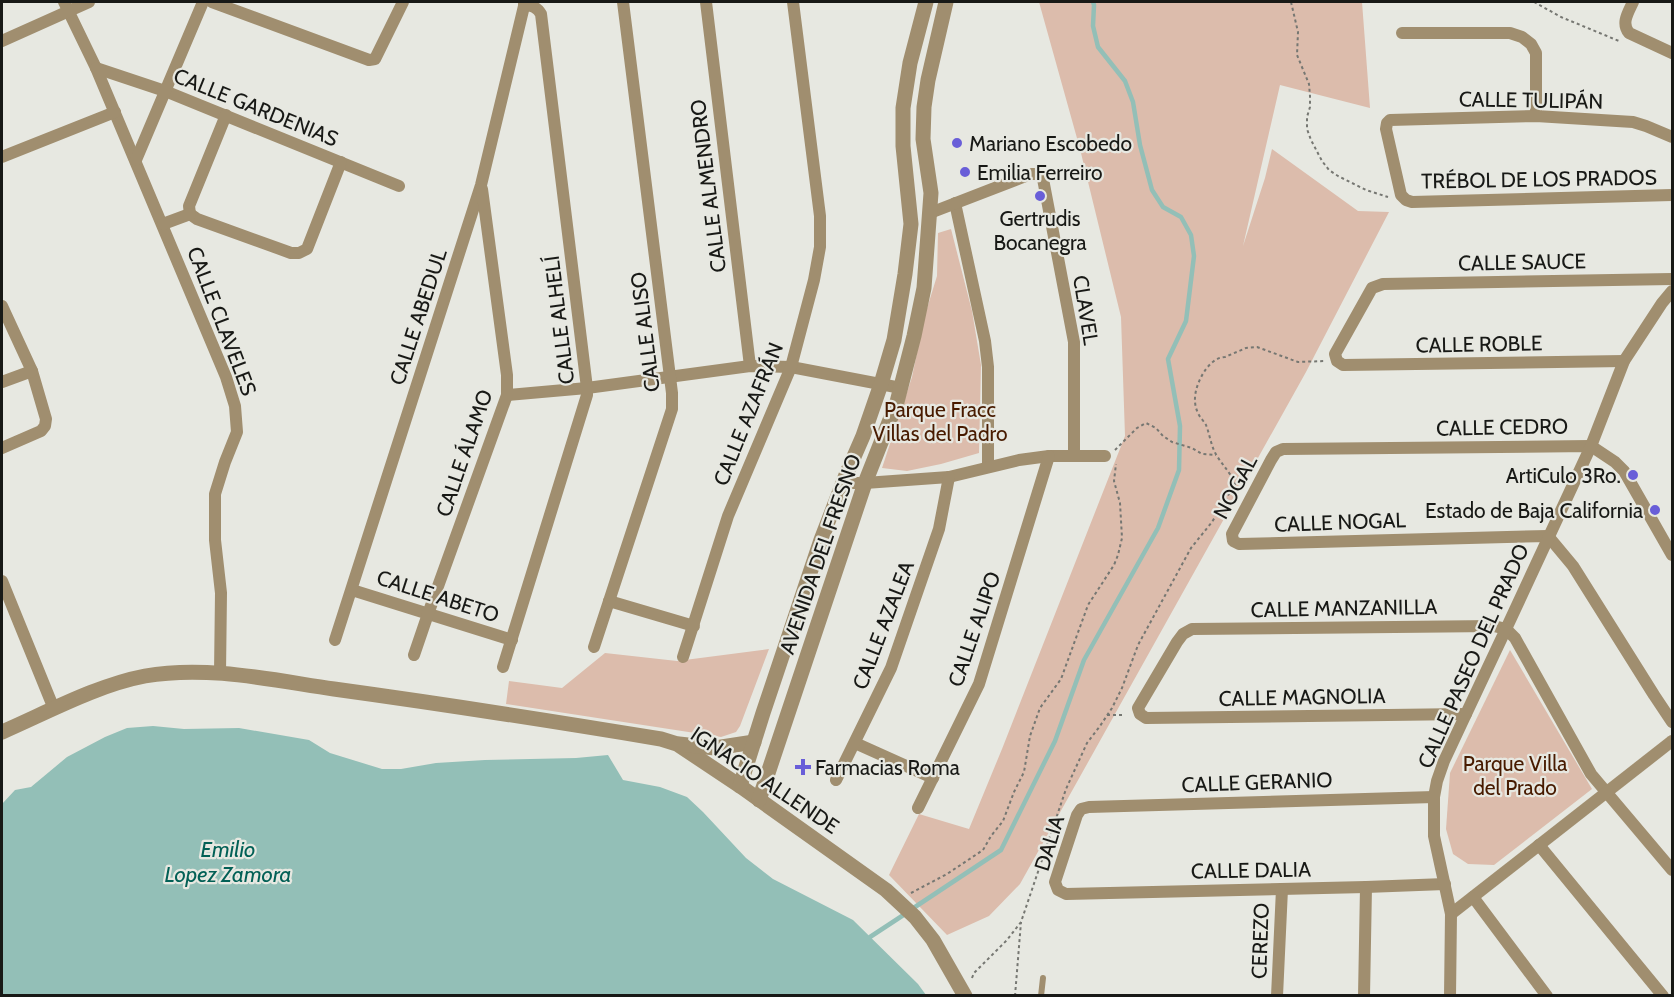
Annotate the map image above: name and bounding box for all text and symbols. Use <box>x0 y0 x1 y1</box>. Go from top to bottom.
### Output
street label: CALLE GARDENIAS <box>170 63 342 151</box>
street label: CALLE TULIPÁN <box>1459 86 1603 114</box>
street label: CALLE ALMENDRO <box>685 98 731 274</box>
place label: Mariano Escobedo <box>969 131 1132 156</box>
marker: Mariano Escobedo <box>950 136 964 150</box>
place label: Emilia Ferreiro <box>977 160 1102 185</box>
street label: TRÉBOL DE LOS PRADOS <box>1421 164 1657 194</box>
marker: Emilia Ferreiro <box>958 165 972 179</box>
marker: Gertrudis Bocanegra <box>1033 189 1047 203</box>
place label: Gertrudis Bocanegra <box>993 206 1087 255</box>
street label: CALLE CLAVELES <box>182 243 262 399</box>
street label: CALLE ABEDUL <box>384 245 452 388</box>
street label: CALLE SAUCE <box>1458 248 1586 276</box>
street label: CALLE ALHELÍ <box>539 254 579 386</box>
street label: CALLE ALISO <box>625 271 665 393</box>
street label: CLAVEL <box>1068 273 1104 347</box>
street label: CALLE ROBLE <box>1415 330 1543 358</box>
street label: CALLE AZAFRÁN <box>708 339 788 489</box>
street label: CALLE ÁLAMO <box>431 386 497 520</box>
park label: Parque Fracc Villas del Padro <box>872 397 1008 446</box>
street label: CALLE CEDRO <box>1436 413 1568 441</box>
street label: NOGAL <box>1208 450 1262 523</box>
street label: AVENIDA DEL FRESNO <box>774 451 866 657</box>
place label: ArtiCulo 3Ro. <box>1506 463 1621 488</box>
marker: ArtiCulo 3Ro. <box>1626 468 1640 482</box>
place label: Estado de Baja California <box>1425 498 1643 524</box>
marker: Estado de Baja California <box>1648 503 1662 517</box>
street label: CALLE NOGAL <box>1274 507 1407 537</box>
street label: CALLE PASEO DEL PRADO <box>1412 540 1534 772</box>
street label: CALLE AZALEA <box>847 557 919 693</box>
street label: CALLE ABETO <box>374 564 502 628</box>
street label: CALLE ALIPO <box>943 568 1005 690</box>
street label: CALLE MANZANILLA <box>1250 594 1438 622</box>
street label: CALLE MAGNOLIA <box>1218 683 1386 711</box>
street label: IGNACIO ALLENDE <box>686 721 844 839</box>
park label: Parque Villa del Prado <box>1463 751 1567 800</box>
place label: Farmacias Roma <box>815 755 960 780</box>
marker: Farmacias Roma <box>796 760 810 774</box>
street label: CALLE GERANIO <box>1181 767 1333 797</box>
street label: DALIA <box>1029 812 1069 874</box>
water label: Emilio Lopez Zamora <box>165 836 291 888</box>
street label: CALLE DALIA <box>1191 856 1311 884</box>
street label: CEREZO <box>1246 902 1274 980</box>

